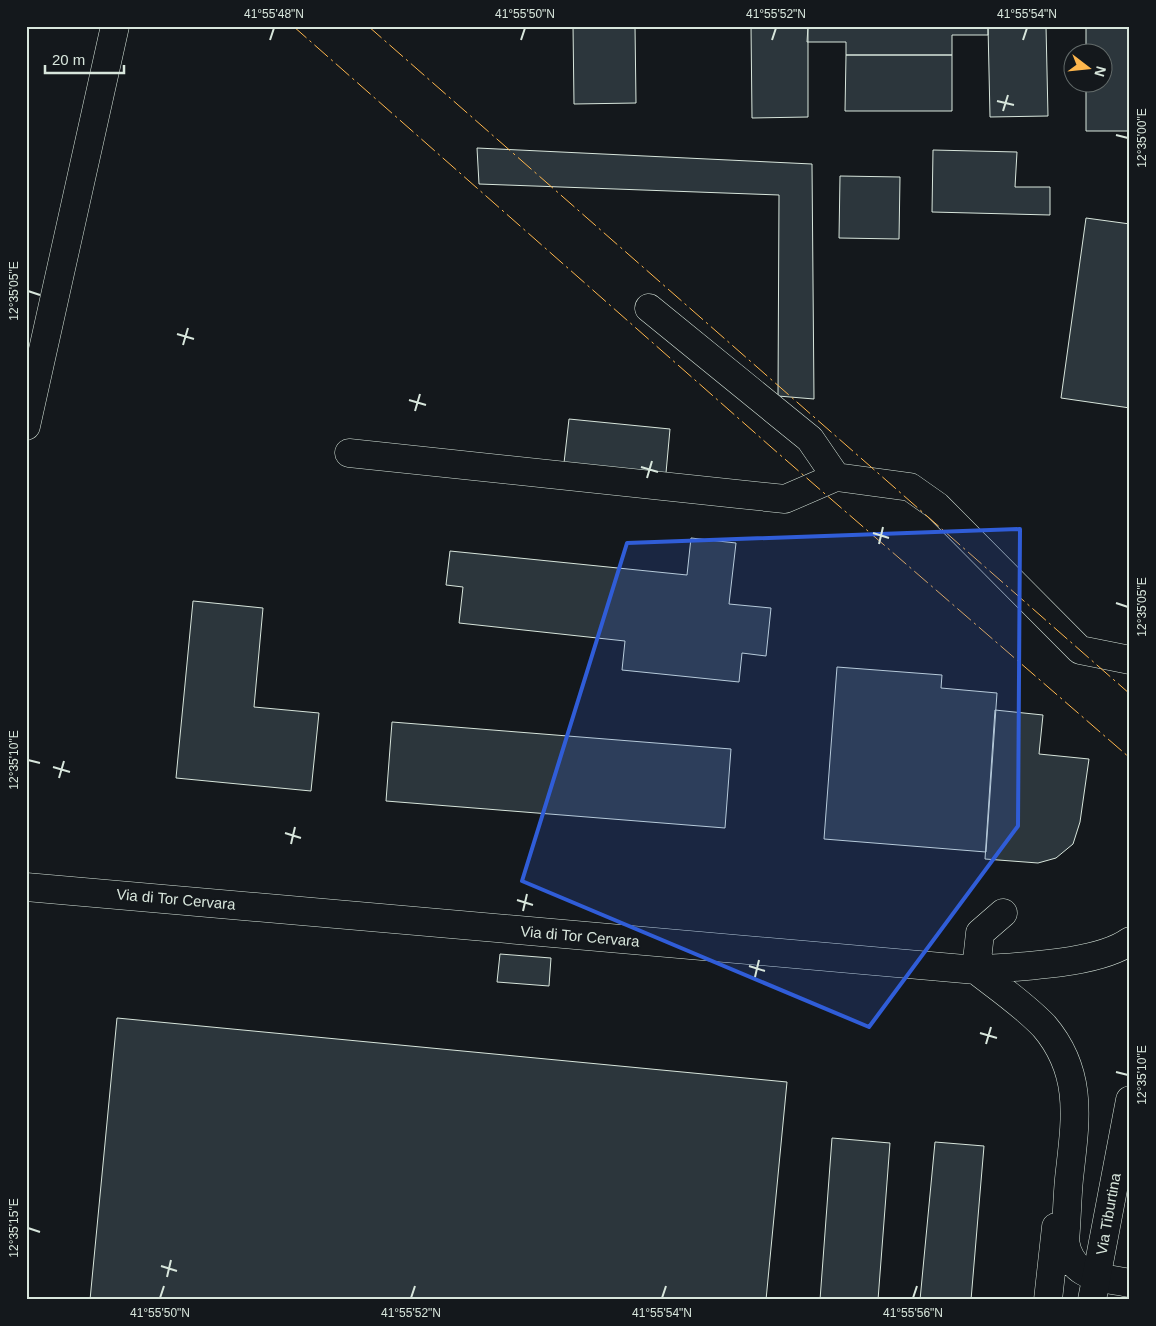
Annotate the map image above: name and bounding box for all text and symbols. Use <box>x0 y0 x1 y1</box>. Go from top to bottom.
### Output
text: 41°55'48"N <box>244 7 304 21</box>
text: 41°55'50"N <box>495 7 555 21</box>
text: 41°55'52"N <box>746 7 806 21</box>
text: 41°55'54"N <box>997 7 1057 21</box>
scale bar <box>45 42 124 74</box>
north arrow <box>1064 42 1114 92</box>
text: 20 m <box>52 51 85 68</box>
text: N <box>1091 65 1110 79</box>
text: 12°35'00"E <box>1135 108 1149 168</box>
text: 12°35'05"E <box>7 261 21 321</box>
text: 12°35'05"E <box>1135 577 1149 637</box>
text: 12°35'10"E <box>7 730 21 790</box>
street label: Via di Tor Cervara <box>116 885 237 913</box>
street label: Via di Tor Cervara <box>520 922 641 950</box>
text: 12°35'10"E <box>1135 1045 1149 1105</box>
street label: Via Tiburtina <box>1092 1171 1124 1256</box>
text: 12°35'15"E <box>7 1198 21 1258</box>
text: 41°55'50"N <box>130 1306 190 1320</box>
text: 41°55'52"N <box>381 1306 441 1320</box>
text: 41°55'54"N <box>632 1306 692 1320</box>
text: 41°55'56"N <box>883 1306 943 1320</box>

